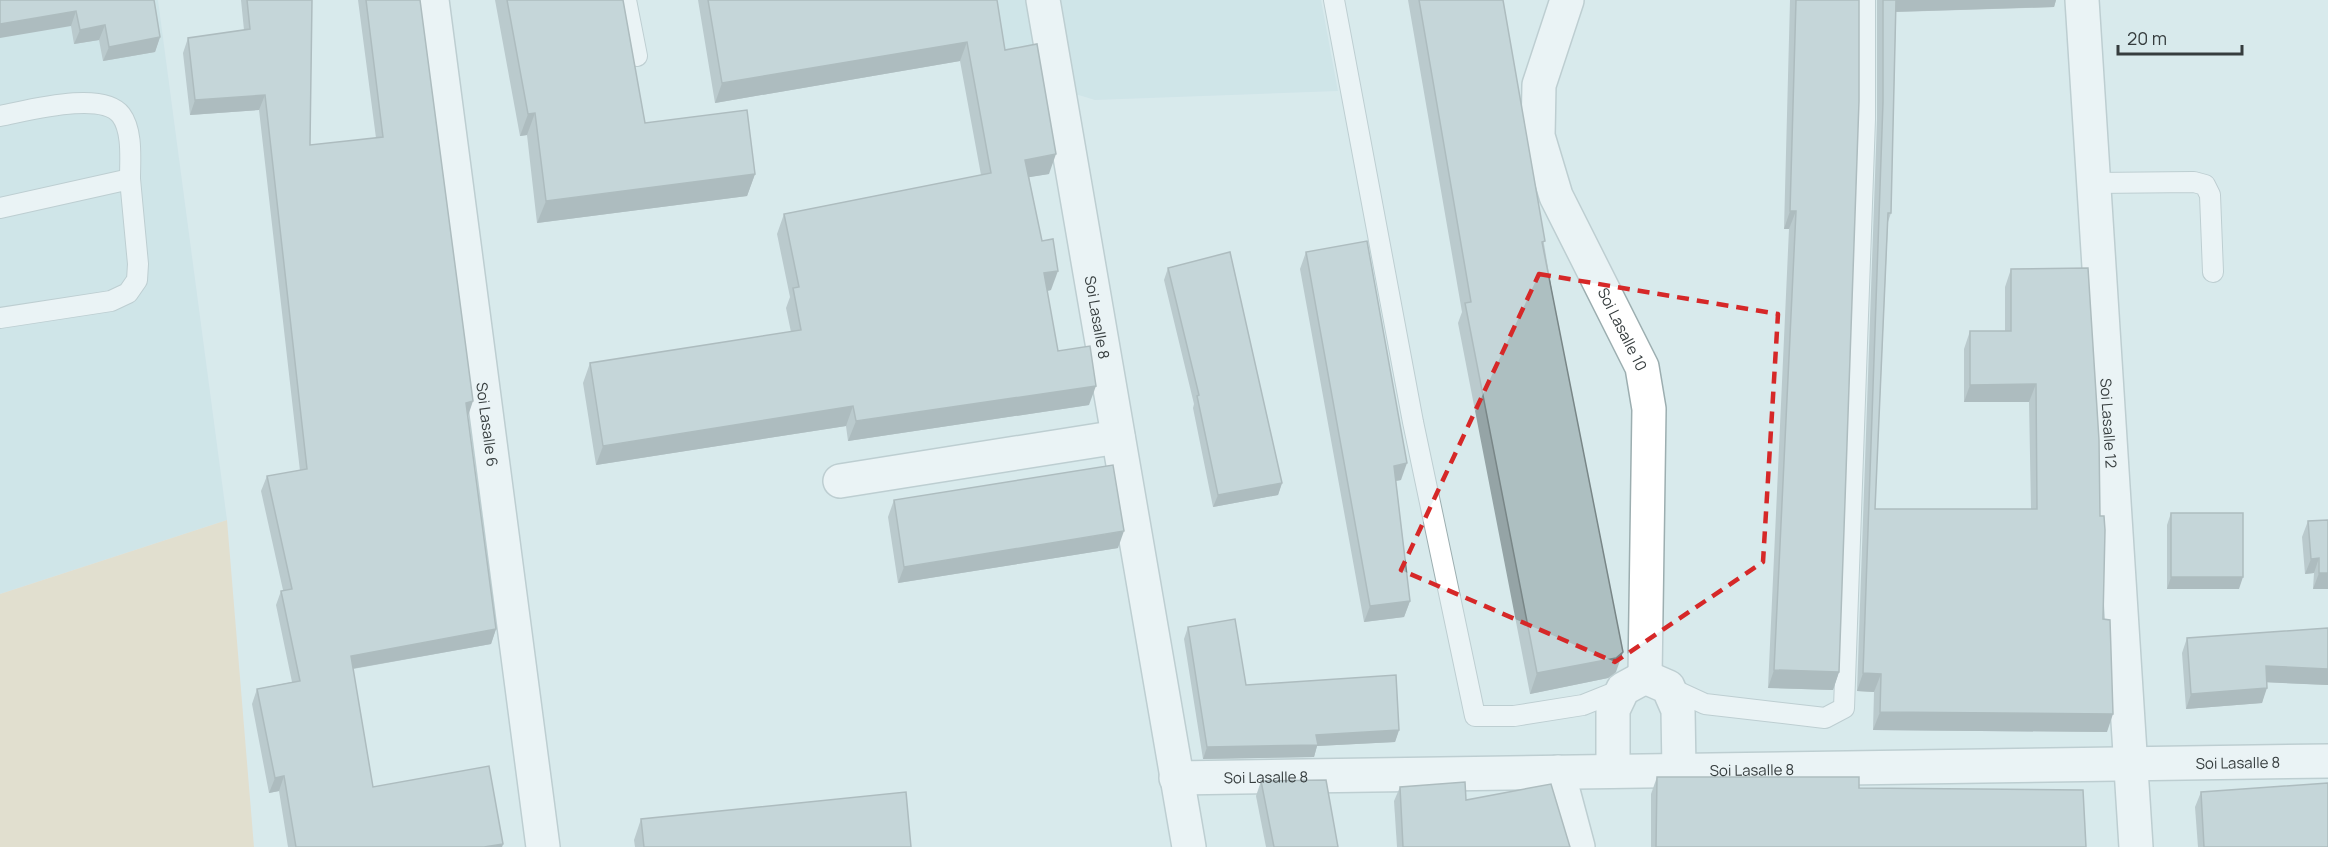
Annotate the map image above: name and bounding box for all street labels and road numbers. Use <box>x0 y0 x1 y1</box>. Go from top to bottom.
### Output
street label: Soi Lasalle 8 <box>1080 274 1115 361</box>
street label: Soi Lasalle 10 <box>1593 284 1653 374</box>
street label: Soi Lasalle 12 <box>2096 378 2122 469</box>
street label: Soi Lasalle 6 <box>472 381 504 468</box>
street label: Soi Lasalle 8 <box>2196 751 2280 773</box>
street label: Soi Lasalle 8 <box>1710 758 1794 781</box>
street label: Soi Lasalle 8 <box>1224 766 1308 788</box>

